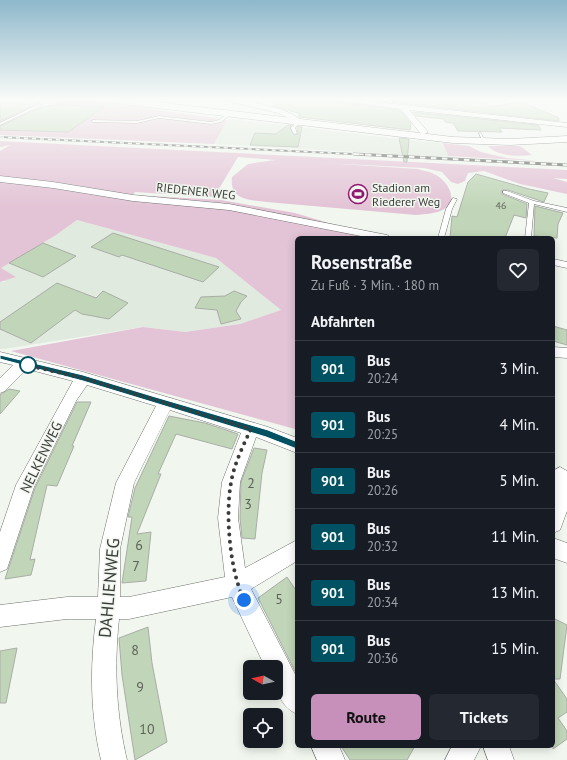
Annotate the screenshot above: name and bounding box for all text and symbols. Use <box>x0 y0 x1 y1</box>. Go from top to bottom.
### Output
street label: RIEDENER WEG <box>156 179 236 203</box>
place label: Stadion am Riederer Weg <box>372 180 440 209</box>
sports icon: Stadion am Riederer Weg <box>347 183 369 205</box>
house number: 46 <box>496 199 506 212</box>
button: heart <box>497 249 539 291</box>
text: Rosenstraße <box>311 250 412 274</box>
text: Zu Fuß · 3 Min. · 180 m <box>311 277 439 294</box>
text: Abfahrten <box>311 312 375 331</box>
text: Bus <box>367 351 390 370</box>
unlabelled marker <box>19 356 37 374</box>
text: 3 Min. <box>500 359 539 378</box>
text: 901 <box>321 360 345 378</box>
text: 20:24 <box>367 370 398 387</box>
text: Bus <box>367 407 390 426</box>
text: 4 Min. <box>500 415 539 434</box>
text: 901 <box>321 416 345 434</box>
street label: NELKENWEG <box>16 418 66 496</box>
text: 20:25 <box>367 426 398 443</box>
text: Bus <box>367 463 390 482</box>
text: 5 Min. <box>500 471 539 490</box>
text: 901 <box>321 472 345 490</box>
house number: 2 <box>247 474 255 492</box>
text: 20:26 <box>367 482 398 499</box>
house number: 3 <box>244 495 252 513</box>
text: Bus <box>367 519 390 538</box>
text: 11 Min. <box>491 527 539 546</box>
text: 901 <box>321 528 345 546</box>
house number: 6 <box>135 536 143 554</box>
street label: DAHLIENWEG <box>94 537 124 639</box>
text: 20:32 <box>367 538 398 555</box>
house number: 7 <box>132 557 140 575</box>
text: Bus <box>367 575 390 594</box>
text: 13 Min. <box>491 583 539 602</box>
text: 901 <box>321 584 345 602</box>
your location <box>234 590 254 610</box>
house number: 5 <box>275 590 283 608</box>
text: 20:34 <box>367 594 398 611</box>
text: Bus <box>367 631 390 650</box>
text: 15 Min. <box>491 639 539 658</box>
text: 901 <box>321 640 345 658</box>
house number: 8 <box>131 641 139 659</box>
text: 20:36 <box>367 650 398 667</box>
north arrow <box>243 660 283 700</box>
map controls <box>243 660 283 748</box>
house number: 9 <box>136 678 144 696</box>
button: Route <box>311 694 421 740</box>
button: Tickets <box>429 694 539 740</box>
button: locate <box>243 708 283 748</box>
house number: 10 <box>139 720 155 738</box>

